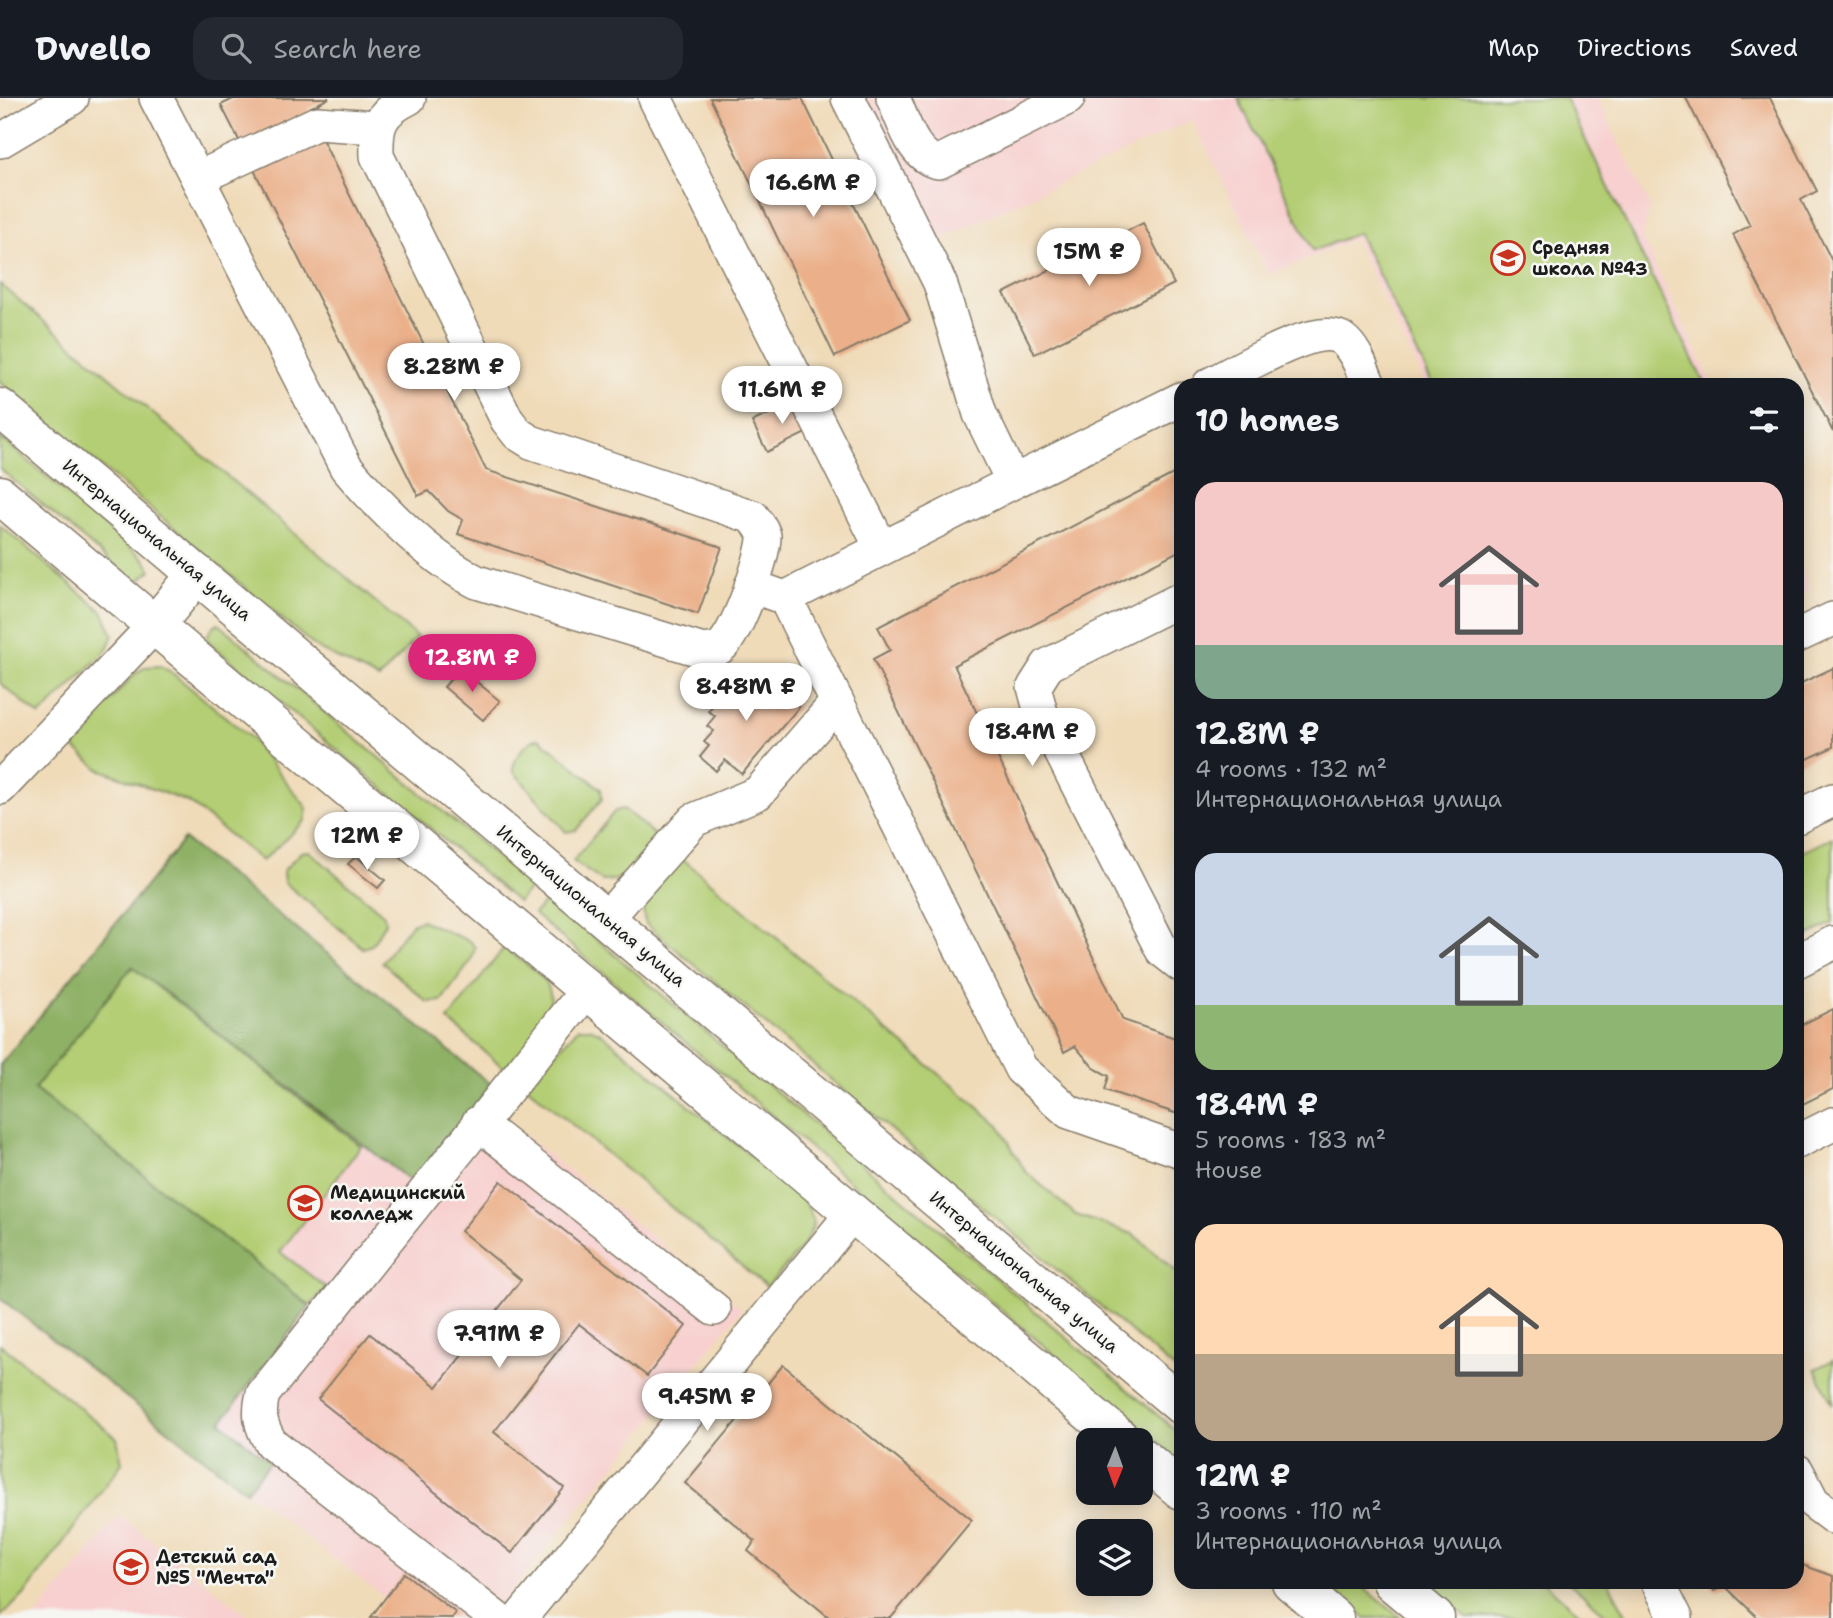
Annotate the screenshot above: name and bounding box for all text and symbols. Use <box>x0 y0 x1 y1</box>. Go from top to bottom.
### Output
search box <box>193 17 683 80</box>
text: Dwello <box>35 26 151 71</box>
icon: search <box>217 29 255 67</box>
text: Search here <box>273 31 422 66</box>
text: Map <box>1488 32 1539 64</box>
text: Directions <box>1577 32 1692 64</box>
text: Saved <box>1730 32 1798 64</box>
pin: 16.6M ₽ <box>748 159 878 219</box>
text: 16.6M ₽ <box>765 167 861 197</box>
pin: 15M ₽ <box>1040 228 1138 288</box>
text: 15M ₽ <box>1053 236 1125 266</box>
place label: Средняя школа №43 <box>1532 236 1648 281</box>
school or university icon: Средняя школа №43 <box>1489 239 1527 277</box>
pin: 8.28M ₽ <box>389 344 519 403</box>
text: 8.28M ₽ <box>403 351 505 381</box>
pin: 11.6M ₽ <box>717 366 847 426</box>
text: 11.6M ₽ <box>737 374 827 404</box>
text: 10 homes <box>1195 400 1340 441</box>
icon: filters <box>1745 401 1783 439</box>
street label: Интернациональная улица <box>57 454 257 626</box>
icon: home <box>1426 527 1552 653</box>
pin: 12.8M ₽ <box>407 634 537 694</box>
text: 12.8M ₽ <box>424 642 520 672</box>
pin: 8.48M ₽ <box>681 664 811 723</box>
text: 8.48M ₽ <box>696 671 796 701</box>
pin: 18.4M ₽ <box>967 708 1097 768</box>
text: 12.8M ₽ <box>1195 713 1320 754</box>
text: 18.4M ₽ <box>985 716 1079 746</box>
text: 4 rooms · 132 m² <box>1195 754 1387 784</box>
text: Интернациональная улица <box>1195 784 1502 814</box>
pin: 12M ₽ <box>318 812 416 872</box>
text: 12M ₽ <box>330 820 404 850</box>
street label: Интернациональная улица <box>491 820 691 992</box>
icon: home <box>1426 898 1552 1024</box>
text: 18.4M ₽ <box>1195 1084 1319 1125</box>
text: 5 rooms · 183 m² <box>1195 1125 1386 1155</box>
text: House <box>1195 1155 1263 1185</box>
place label: Медицинский колледж <box>330 1181 466 1226</box>
school or university icon: Медицинский колледж <box>286 1184 324 1222</box>
street label: Интернациональная улица <box>924 1186 1124 1358</box>
icon: home <box>1426 1269 1552 1395</box>
pin: 7.91M ₽ <box>434 1310 564 1370</box>
text: 7.91M ₽ <box>453 1318 545 1348</box>
pin: 9.45M ₽ <box>642 1374 772 1433</box>
text: 9.45M ₽ <box>658 1381 756 1411</box>
north arrow <box>1076 1428 1153 1505</box>
map controls <box>1076 1428 1153 1596</box>
text: 12M ₽ <box>1195 1455 1291 1496</box>
text: 3 rooms · 110 m² <box>1195 1496 1382 1526</box>
button: layers <box>1076 1519 1153 1596</box>
text: Интернациональная улица <box>1195 1526 1502 1556</box>
place label: Детский сад №5 "Мечта" <box>156 1545 277 1590</box>
school or university icon: Детский сад №5 "Мечта" <box>112 1548 150 1586</box>

